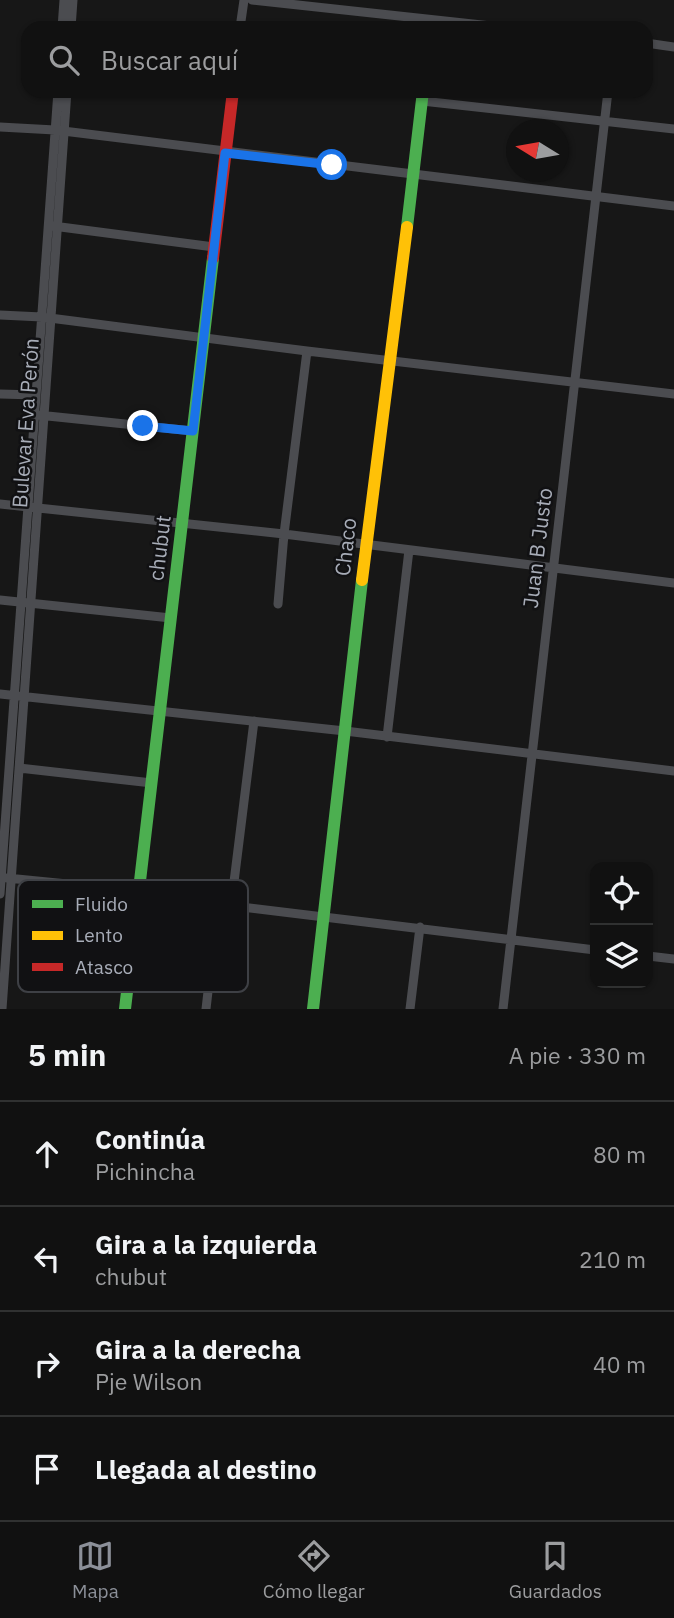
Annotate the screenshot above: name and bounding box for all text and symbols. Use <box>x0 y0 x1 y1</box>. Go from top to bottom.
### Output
search box <box>21 21 653 98</box>
icon: search <box>45 41 83 79</box>
text: Buscar aquí <box>101 43 238 77</box>
north arrow <box>506 119 569 182</box>
route start <box>316 149 347 180</box>
street label: Bulevar Eva Perón <box>5 337 45 509</box>
route end <box>127 410 158 441</box>
street label: Juan B Justo <box>516 486 558 610</box>
street label: chubut <box>141 513 177 582</box>
street label: Chaco <box>328 516 362 578</box>
map controls <box>590 862 653 988</box>
button: locate <box>590 862 653 925</box>
legend <box>18 880 248 992</box>
text: Fluido <box>75 892 128 916</box>
text: Lento <box>75 923 123 947</box>
button: layers <box>590 925 653 988</box>
text: Atasco <box>75 955 133 979</box>
text: 5 min <box>28 1035 106 1074</box>
text: A pie · 330 m <box>509 1040 646 1070</box>
text: Continúa <box>95 1122 205 1156</box>
icon: ahead <box>28 1135 66 1173</box>
text: 80 m <box>593 1139 646 1169</box>
text: Pichincha <box>95 1156 195 1186</box>
text: Gira a la izquierda <box>95 1227 317 1261</box>
icon: left <box>28 1240 66 1278</box>
text: 210 m <box>579 1244 646 1274</box>
text: chubut <box>95 1261 167 1291</box>
text: Gira a la derecha <box>95 1332 301 1366</box>
icon: right <box>28 1345 66 1383</box>
text: 40 m <box>593 1349 646 1379</box>
text: Pje Wilson <box>95 1366 202 1396</box>
icon: arrive <box>28 1450 66 1488</box>
text: Llegada al destino <box>95 1452 317 1486</box>
tab: Mapa <box>72 1537 119 1603</box>
tab: Cómo llegar <box>263 1537 365 1603</box>
tab: Guardados <box>509 1537 602 1603</box>

